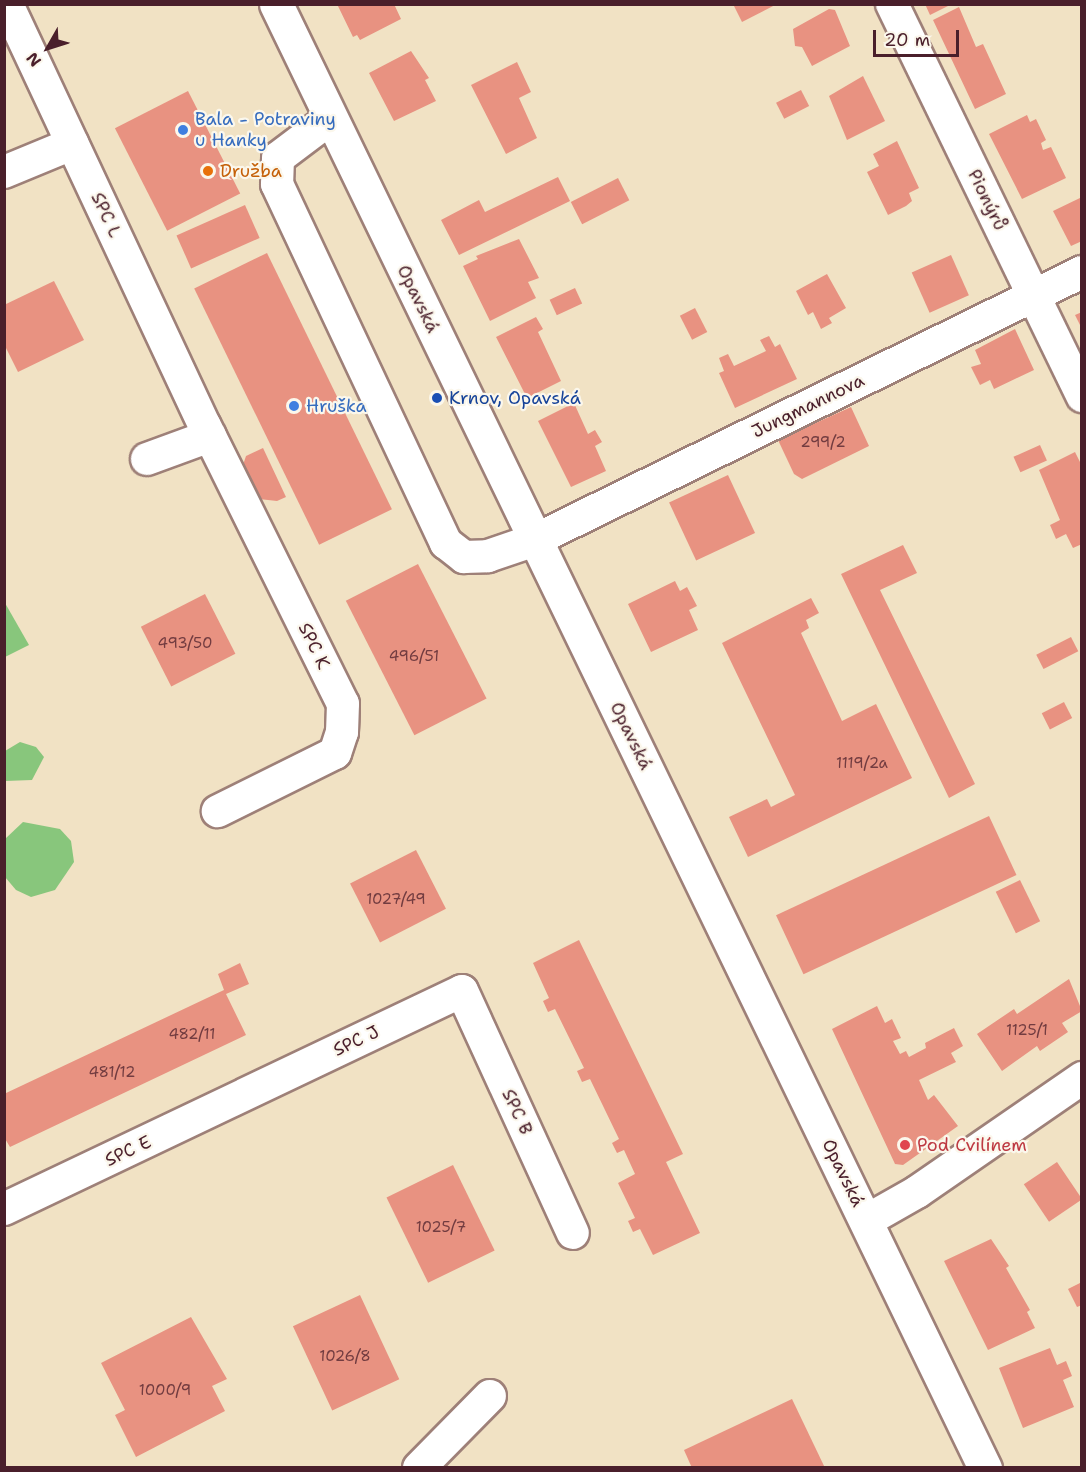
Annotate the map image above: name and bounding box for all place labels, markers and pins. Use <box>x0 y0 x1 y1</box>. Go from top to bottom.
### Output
place label: Bala - Potraviny u Hanky <box>195 109 336 152</box>
marker: Bala - Potraviny u Hanky <box>176 123 190 137</box>
place label: Družba <box>220 160 282 182</box>
marker: Družba <box>201 164 215 178</box>
place label: Krnov, Opavská <box>449 387 581 409</box>
marker: Krnov, Opavská <box>430 391 444 405</box>
place label: Hruška <box>306 395 367 417</box>
marker: Hruška <box>287 399 301 413</box>
place label: Pod Cvilínem <box>917 1134 1027 1156</box>
marker: Pod Cvilínem <box>898 1138 912 1152</box>

